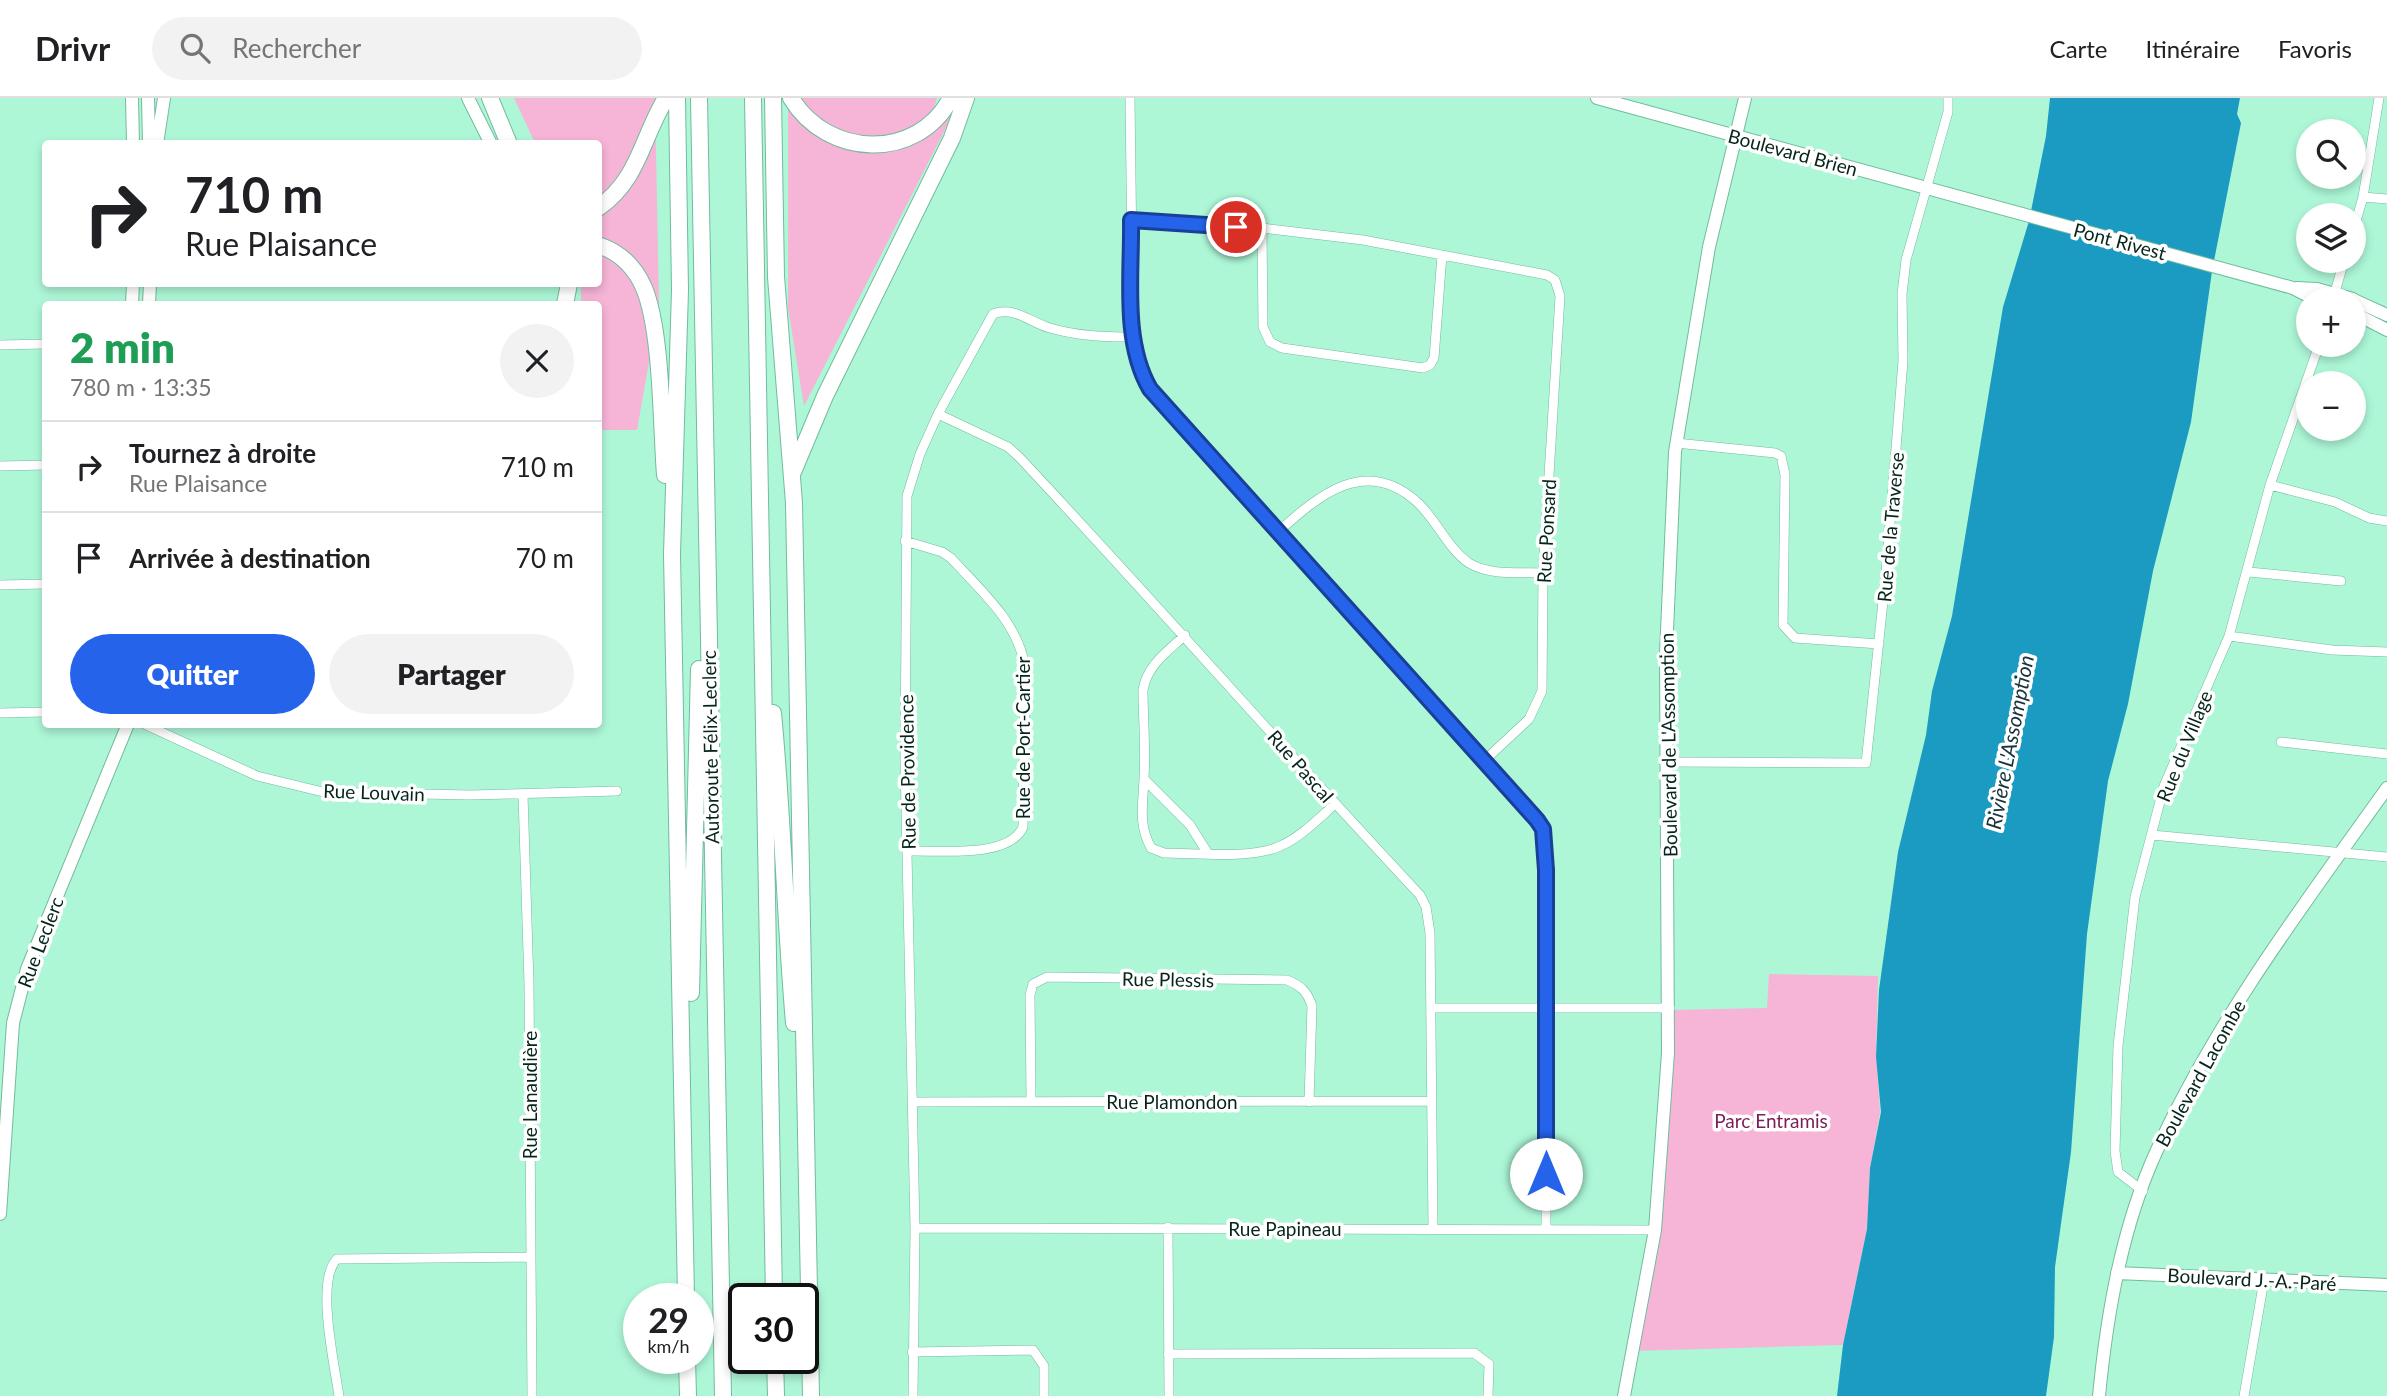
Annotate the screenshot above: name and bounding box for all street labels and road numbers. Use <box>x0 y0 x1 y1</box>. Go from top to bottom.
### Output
street label: Boulevard Brien <box>1726 124 1860 180</box>
street label: Pont Rivest <box>2071 218 2169 264</box>
street label: Rue de la Traverse <box>1872 451 1908 603</box>
street label: Rue Ponsard <box>1532 478 1560 584</box>
street label: Boulevard de L'Assomption <box>1655 633 1681 857</box>
street label: Autoroute Félix-Leclerc <box>697 650 723 844</box>
street label: Rue de Port-Cartier <box>1011 657 1034 819</box>
street label: Rue du Village <box>2151 687 2217 805</box>
street label: Rue de Providence <box>894 694 920 850</box>
street label: Rue Pascal <box>1263 725 1339 807</box>
street label: Rue Louvain <box>323 779 425 805</box>
street label: Rue Leclerc <box>12 893 68 991</box>
street label: Rue Plessis <box>1122 967 1214 991</box>
street label: Boulevard Lacombe <box>2150 996 2250 1150</box>
street label: Rue Lanaudière <box>518 1031 541 1159</box>
street label: Rue Plamondon <box>1106 1090 1238 1113</box>
street label: Rue Papineau <box>1228 1217 1342 1240</box>
street label: Boulevard J.-A.-Paré <box>2167 1263 2337 1295</box>

